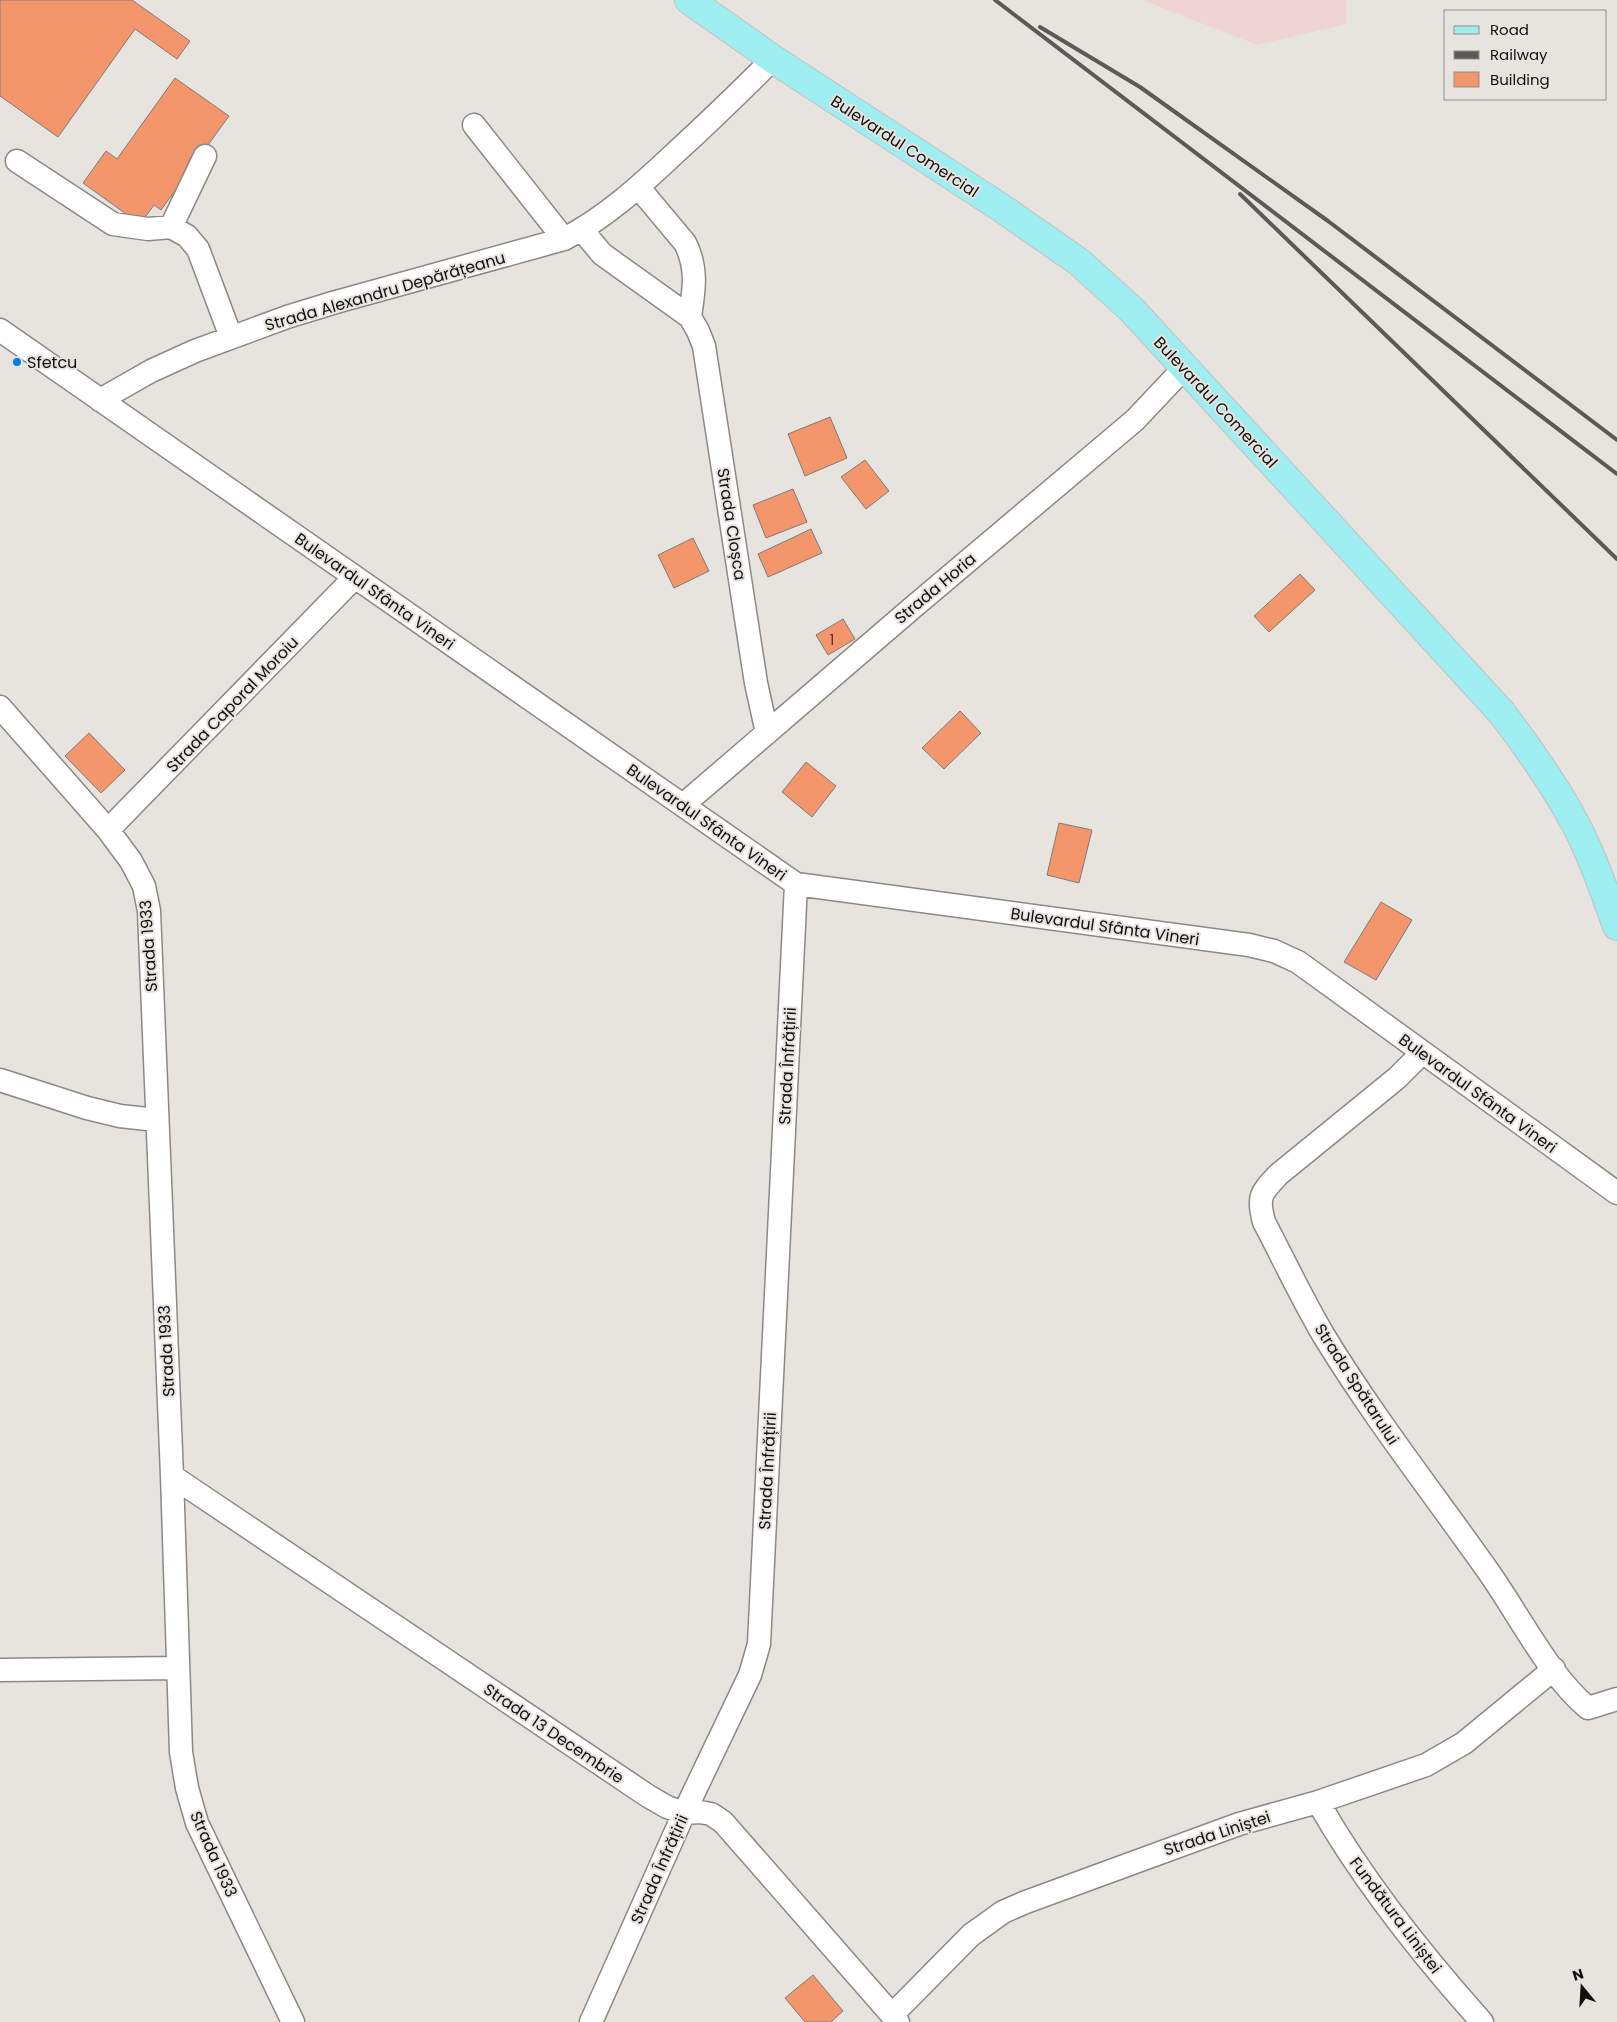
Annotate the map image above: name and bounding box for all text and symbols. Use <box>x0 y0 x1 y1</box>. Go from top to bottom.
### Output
legend <box>1444 10 1607 100</box>
text: Road <box>1490 19 1529 40</box>
text: Railway <box>1490 44 1548 65</box>
text: Building <box>1490 69 1550 90</box>
street label: Bulevardul Comercial <box>826 90 983 203</box>
street label: Strada Alexandru Depărățeanu <box>262 246 508 337</box>
street label: Bulevardul Comercial <box>1148 331 1283 473</box>
place label: Sfetcu <box>27 351 77 374</box>
marker: Sfetcu <box>11 356 23 368</box>
street label: Strada Cloșca <box>711 466 752 582</box>
street label: Bulevardul Sfânta Vineri <box>290 527 459 655</box>
street label: Strada Horia <box>890 547 981 629</box>
house number: 1 <box>830 630 834 650</box>
street label: Strada Caporal Moroiu <box>161 631 304 778</box>
street label: Bulevardul Sfânta Vineri <box>622 758 791 886</box>
street label: Strada 1933 <box>134 899 163 993</box>
street label: Bulevardul Sfânta Vineri <box>1009 902 1201 951</box>
street label: Strada Înfrățirii <box>773 1007 802 1125</box>
street label: Bulevardul Sfânta Vineri <box>1394 1028 1561 1159</box>
street label: Strada 1933 <box>153 1304 180 1397</box>
street label: Strada Spătarului <box>1309 1319 1404 1449</box>
street label: Strada Înfrățirii <box>753 1412 782 1530</box>
street label: Strada 13 Decembrie <box>479 1678 628 1789</box>
street label: Strada Liniștei <box>1161 1805 1273 1862</box>
street label: Strada 1933 <box>184 1808 243 1901</box>
street label: Strada Înfrățirii <box>625 1811 694 1928</box>
street label: Fundătura Liniștei <box>1344 1852 1447 1978</box>
north arrow <box>1557 1962 1607 2012</box>
text: N <box>1570 1963 1586 1986</box>

